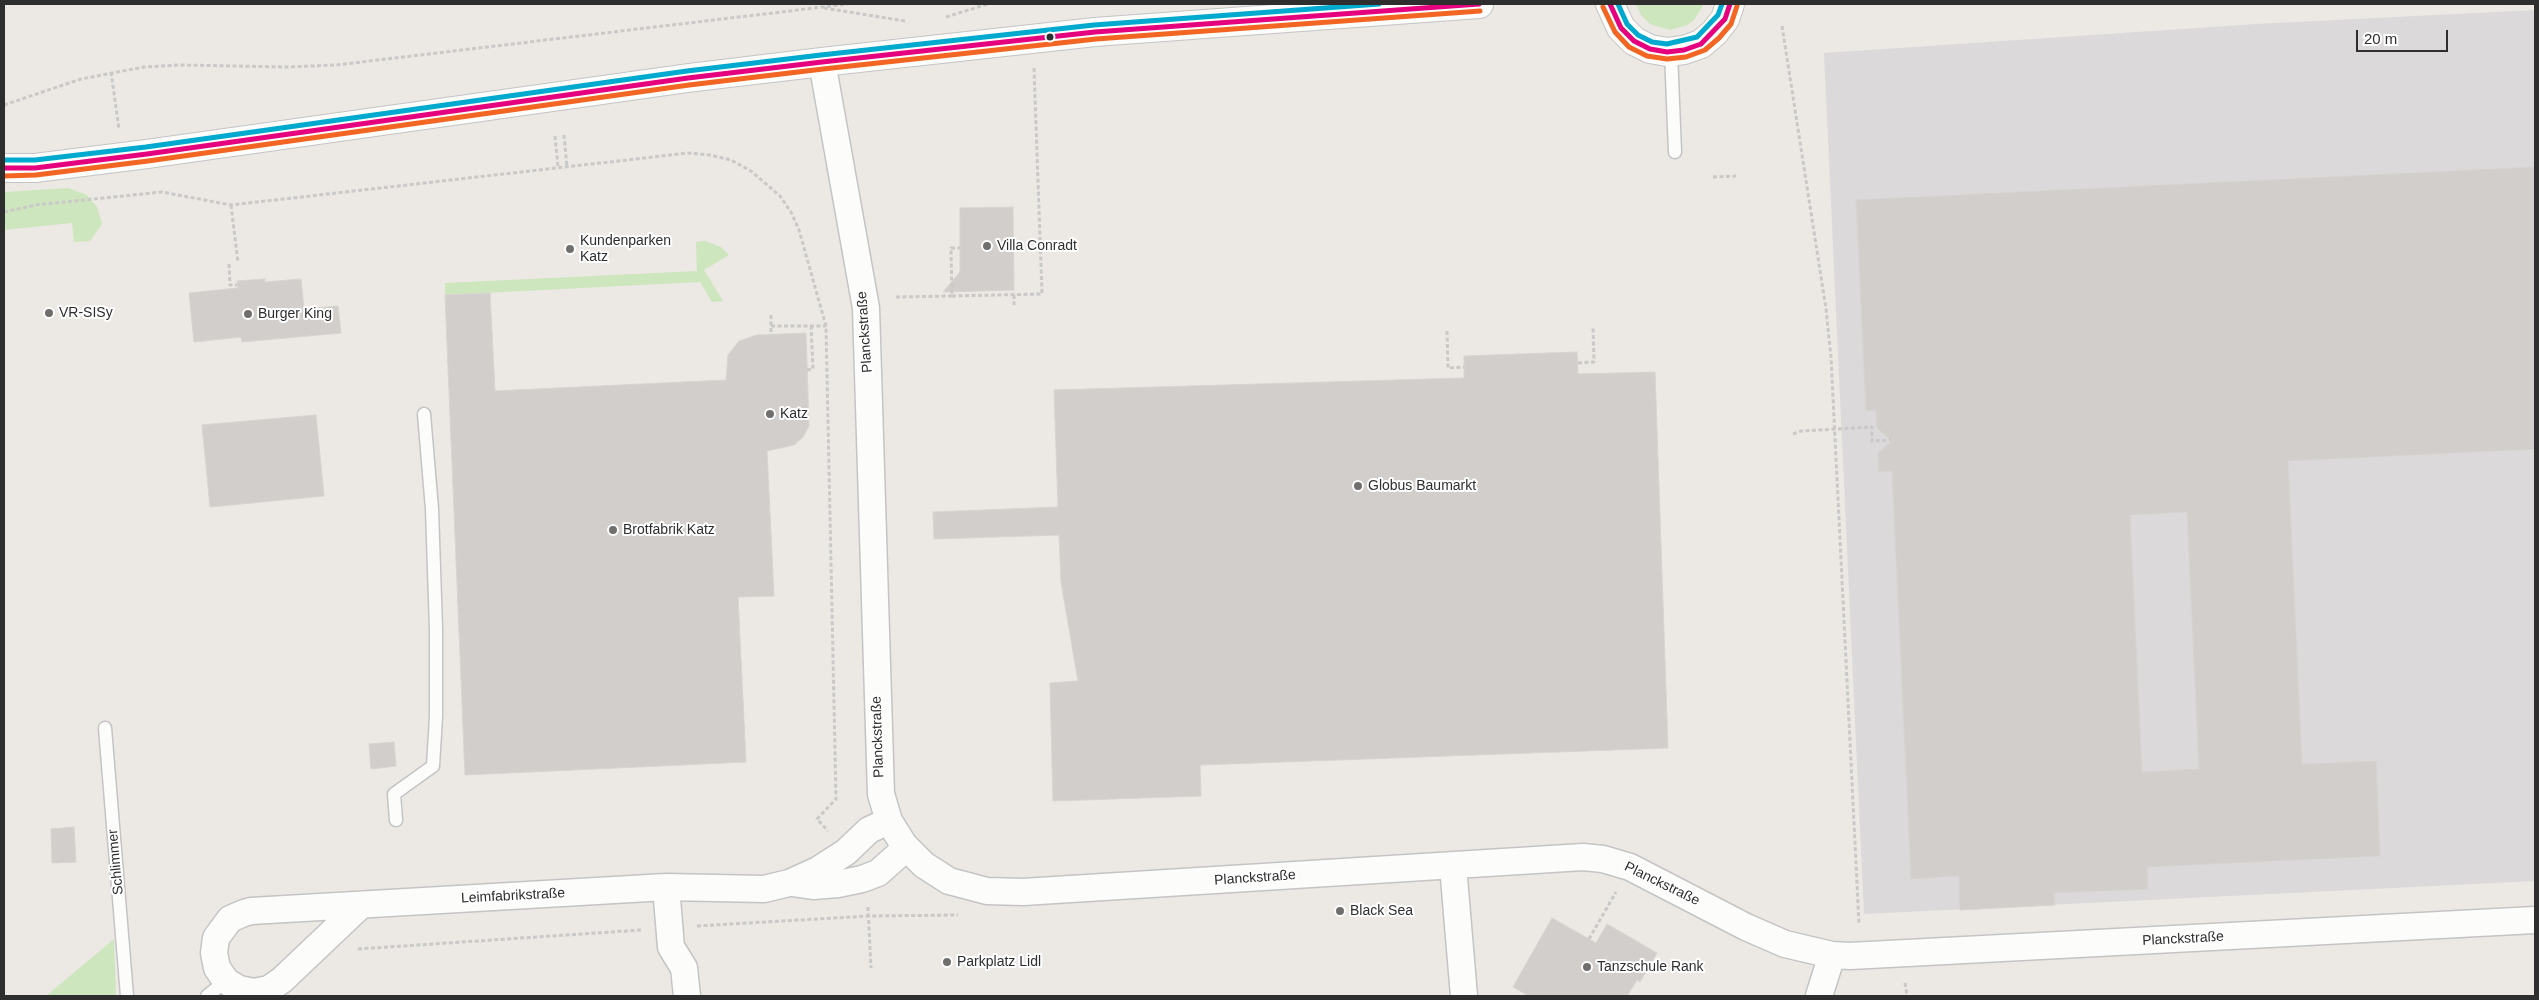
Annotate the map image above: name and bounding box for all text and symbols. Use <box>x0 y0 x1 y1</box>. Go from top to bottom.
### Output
scale bar <box>2359 20 2452 52</box>
text: 20 m <box>2364 30 2397 47</box>
unlabelled marker <box>1045 32 1055 42</box>
place label: Kundenparken Katz <box>580 233 671 266</box>
place label: Villa Conradt <box>997 238 1077 254</box>
marker: Villa Conradt <box>981 240 993 252</box>
marker: Kundenparken Katz <box>564 243 576 255</box>
street label: Planckstraße <box>854 291 876 373</box>
place label: VR-SISy <box>59 305 113 321</box>
place label: Burger King <box>258 306 332 322</box>
marker: VR-SISy <box>43 307 55 319</box>
marker: Burger King <box>242 308 254 320</box>
place label: Katz <box>780 406 808 422</box>
marker: Katz <box>764 408 776 420</box>
place label: Globus Baumarkt <box>1368 478 1476 494</box>
marker: Globus Baumarkt <box>1352 480 1364 492</box>
place label: Brotfabrik Katz <box>623 522 715 538</box>
marker: Brotfabrik Katz <box>607 524 619 536</box>
street label: Planckstraße <box>868 696 888 778</box>
street label: Schlimmer <box>105 828 127 896</box>
street label: Planckstraße <box>1622 859 1702 909</box>
street label: Planckstraße <box>1214 867 1296 889</box>
street label: Leimfabrikstraße <box>461 885 565 907</box>
place label: Black Sea <box>1350 903 1413 919</box>
marker: Black Sea <box>1334 905 1346 917</box>
street label: Planckstraße <box>2142 928 2224 950</box>
place label: Parkplatz Lidl <box>957 954 1041 970</box>
marker: Parkplatz Lidl <box>941 956 953 968</box>
place label: Tanzschule Rank <box>1597 959 1704 975</box>
marker: Tanzschule Rank <box>1581 961 1593 973</box>

